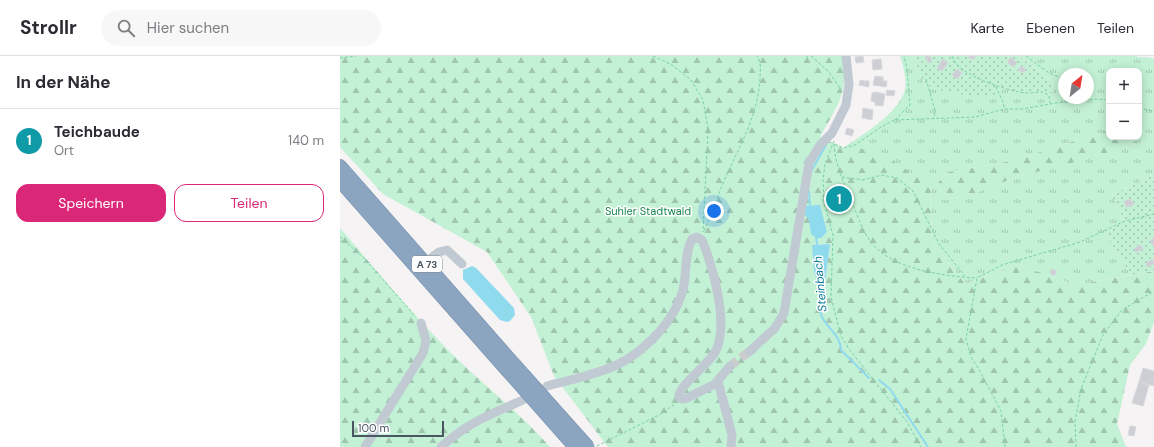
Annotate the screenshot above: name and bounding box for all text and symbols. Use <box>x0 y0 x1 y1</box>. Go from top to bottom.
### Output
search box <box>101 10 381 46</box>
text: Strollr <box>20 15 77 40</box>
icon: search <box>115 17 137 39</box>
text: Hier suchen <box>147 18 229 38</box>
text: Karte <box>970 19 1004 37</box>
text: Ebenen <box>1026 19 1075 37</box>
text: Teilen <box>1097 19 1134 37</box>
north arrow <box>1058 68 1094 104</box>
map controls <box>1106 68 1142 140</box>
button: + <box>1106 68 1142 104</box>
text: In der Nähe <box>16 71 111 93</box>
button: − <box>1106 104 1142 140</box>
text: Teichbaude <box>54 122 140 142</box>
text: 1 <box>27 132 31 149</box>
text: 140 m <box>288 132 324 149</box>
text: Ort <box>54 142 74 159</box>
button: Speichern <box>16 184 166 222</box>
button: Teilen <box>174 184 324 222</box>
pin: 1 <box>826 184 852 214</box>
your location <box>704 201 724 221</box>
park label: Suhler Stadtwald <box>605 204 691 218</box>
water label: Steinbach <box>810 255 830 313</box>
road number: A 73 <box>412 256 442 272</box>
scale bar <box>352 419 444 438</box>
text: 100 m <box>358 421 389 435</box>

